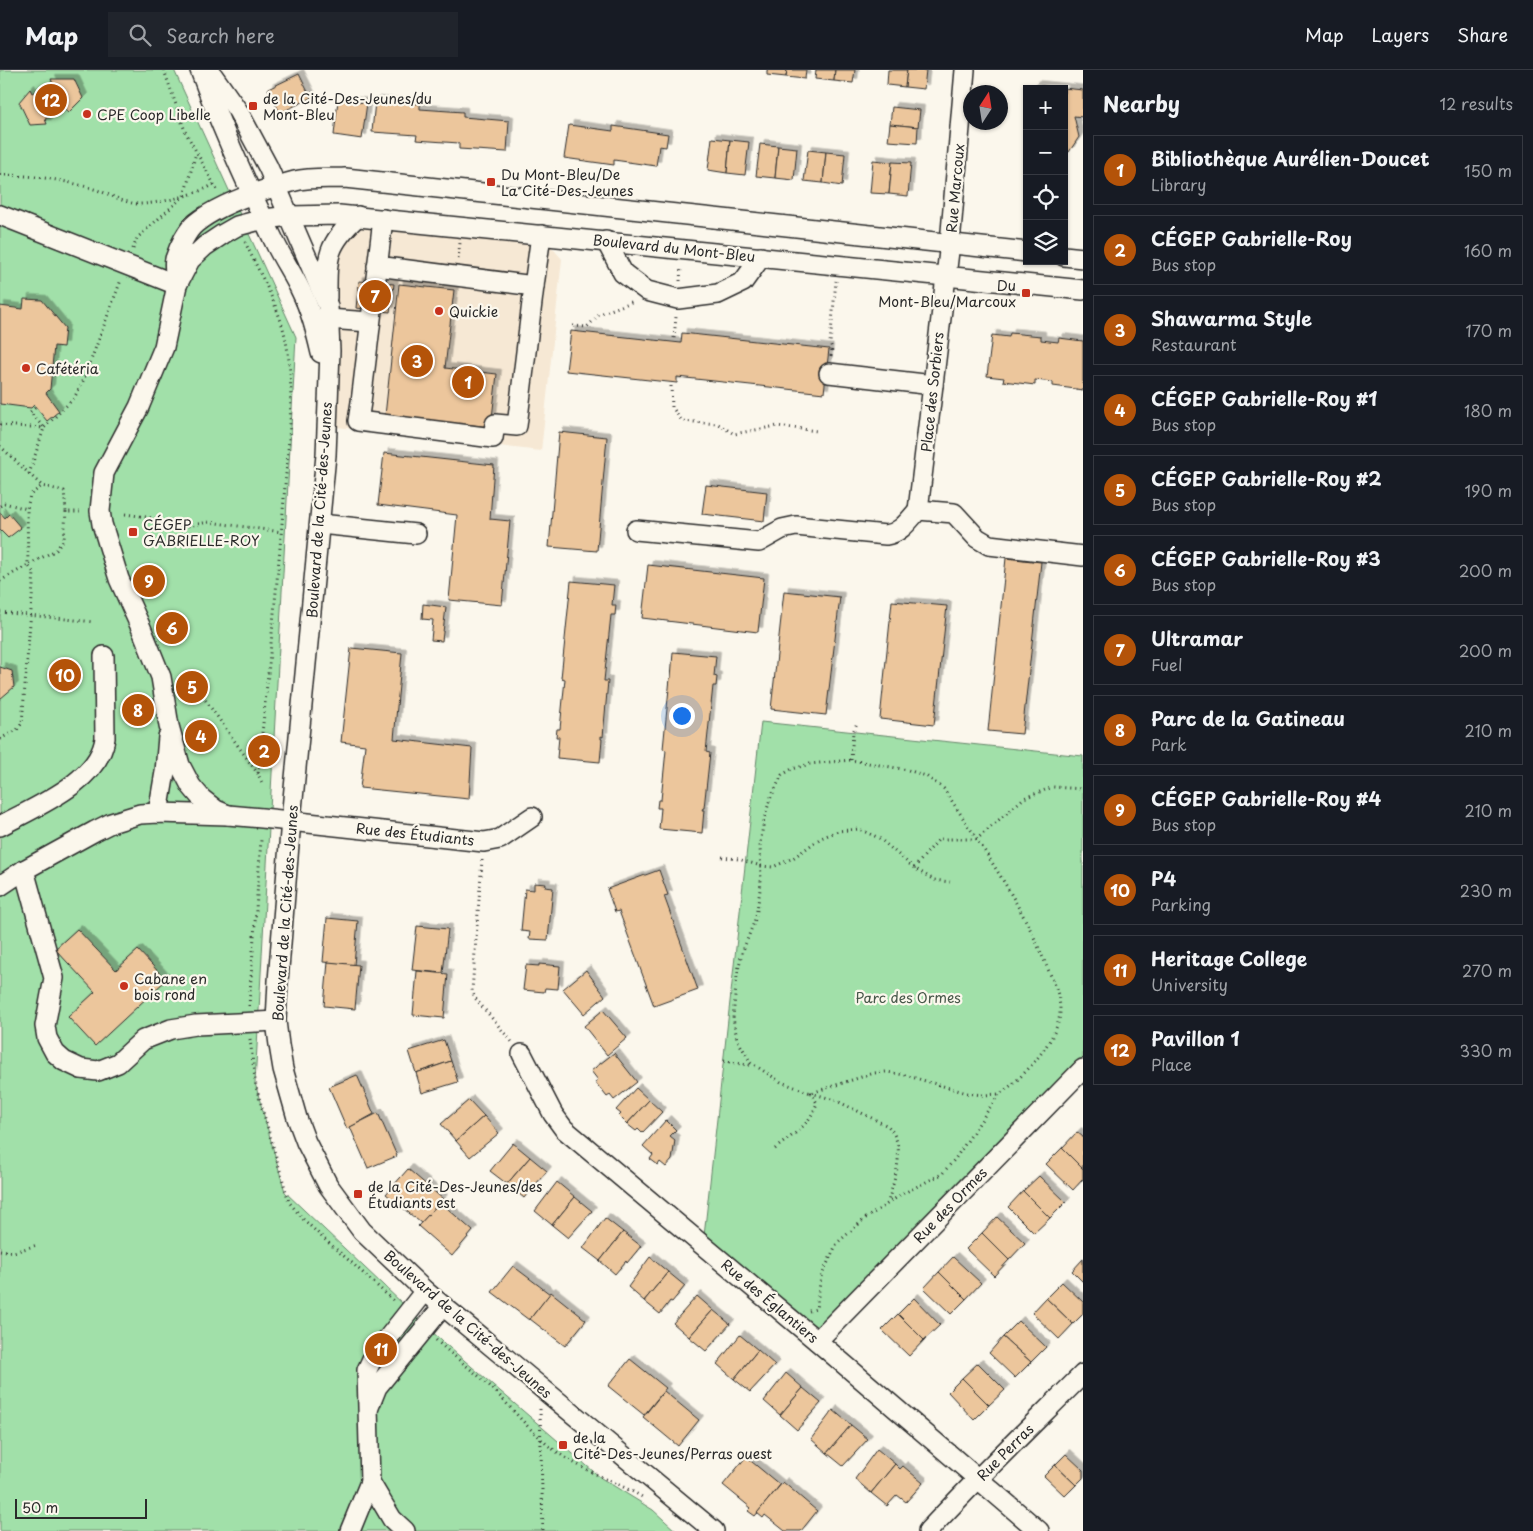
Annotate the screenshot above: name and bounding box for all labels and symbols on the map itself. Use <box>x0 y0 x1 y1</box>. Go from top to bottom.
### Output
pin: 12 <box>35 81 67 119</box>
north arrow <box>963 85 1008 130</box>
place label: de la Cité-Des-Jeunes/du Mont-Bleu <box>263 88 432 125</box>
marker: de la Cité-Des-Jeunes/du Mont-Bleu <box>247 100 259 112</box>
place label: CPE Coop Libelle <box>97 104 211 125</box>
marker: CPE Coop Libelle <box>81 108 93 120</box>
street label: Rue Marcoux <box>941 142 969 233</box>
place label: Du Mont-Bleu/De La Cité-Des-Jeunes <box>501 164 633 201</box>
marker: Du Mont-Bleu/De La Cité-Des-Jeunes <box>485 176 497 188</box>
street label: Boulevard du Mont-Bleu <box>592 229 756 267</box>
place label: Du Mont-Bleu/Marcoux <box>878 275 1016 312</box>
pin: 7 <box>359 277 391 315</box>
marker: Du Mont-Bleu/Marcoux <box>1020 287 1032 299</box>
place label: Quickie <box>449 301 498 322</box>
marker: Quickie <box>433 305 445 317</box>
street label: Place des Sorbiers <box>915 331 949 453</box>
pin: 3 <box>401 342 433 380</box>
place label: Cafétéria <box>36 358 99 379</box>
marker: Cafétéria <box>20 362 32 374</box>
pin: 1 <box>452 363 484 401</box>
street label: Boulevard de la Cité-des-Jeunes <box>301 401 337 619</box>
place label: CÉGEP GABRIELLE-ROY <box>143 514 260 551</box>
marker: CÉGEP GABRIELLE-ROY <box>127 526 139 538</box>
pin: 9 <box>133 562 165 600</box>
pin: 6 <box>156 609 188 647</box>
pin: 10 <box>49 656 81 694</box>
pin: 5 <box>176 668 208 706</box>
pin: 8 <box>122 691 154 729</box>
your location <box>669 703 695 729</box>
pin: 4 <box>185 717 217 755</box>
pin: 2 <box>248 732 280 770</box>
street label: Boulevard de la Cité-des-Jeunes <box>267 804 303 1022</box>
street label: Rue des Étudiants <box>355 817 476 851</box>
place label: Cabane en bois rond <box>134 968 207 1005</box>
marker: Cabane en bois rond <box>118 980 130 992</box>
park label: Parc des Ormes <box>855 987 961 1008</box>
street label: Rue des Ormes <box>908 1162 992 1248</box>
place label: de la Cité-Des-Jeunes/des Étudiants est <box>368 1176 543 1213</box>
marker: de la Cité-Des-Jeunes/des Étudiants est <box>352 1188 364 1200</box>
street label: Boulevard de la Cité-des-Jeunes <box>379 1245 557 1403</box>
street label: Rue des Églantiers <box>717 1254 823 1348</box>
pin: 11 <box>365 1330 397 1368</box>
street label: Rue Perras <box>972 1419 1038 1485</box>
place label: de la Cité-Des-Jeunes/Perras ouest <box>573 1427 773 1464</box>
marker: de la Cité-Des-Jeunes/Perras ouest <box>557 1439 569 1451</box>
scale bar <box>15 1496 148 1519</box>

